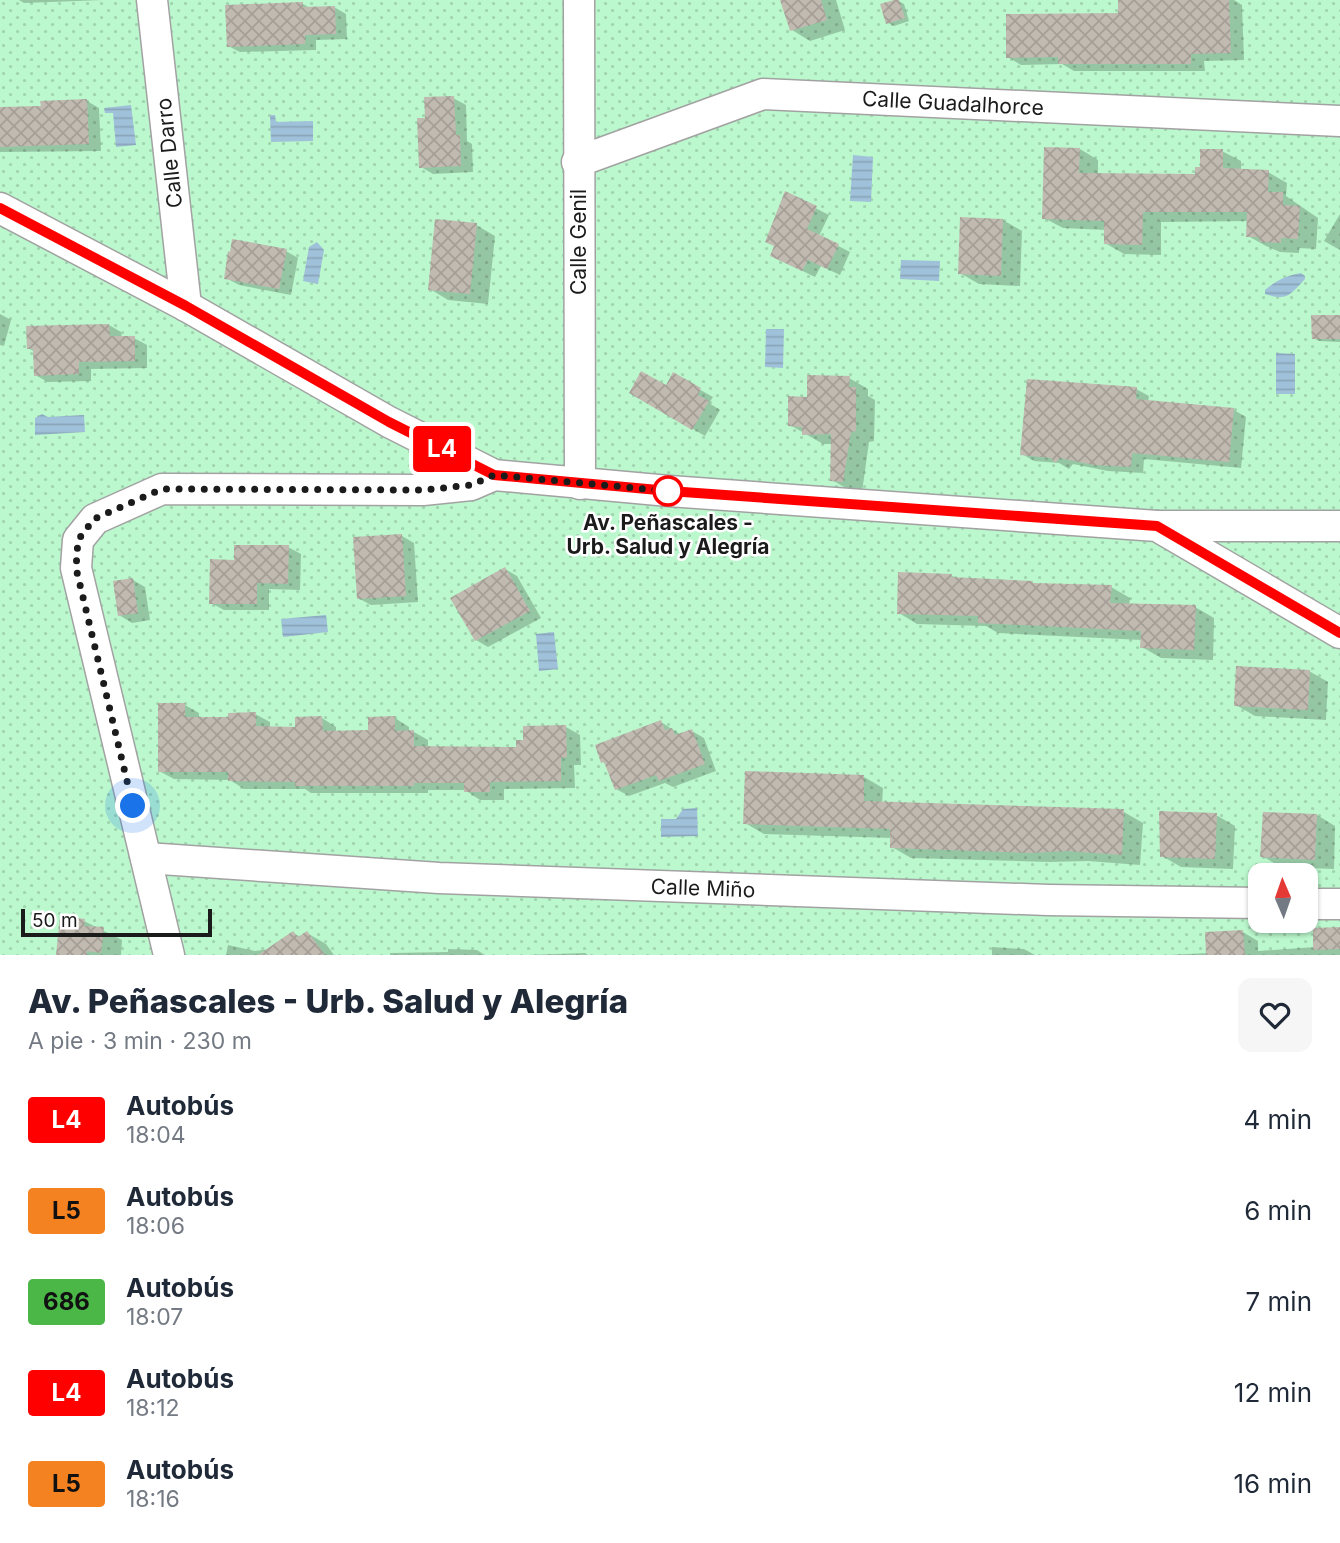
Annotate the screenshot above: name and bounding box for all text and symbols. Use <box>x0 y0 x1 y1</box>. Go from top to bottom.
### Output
street label: Calle Guadalhorce <box>862 86 1044 120</box>
street label: Calle Darro <box>151 97 187 209</box>
street label: Calle Genil <box>566 189 591 295</box>
line badge: L4 <box>410 426 474 472</box>
text: L4 <box>427 434 457 463</box>
marker: Av. Peñascales - Urb. Salud y Alegría <box>653 476 683 506</box>
place label: Av. Peñascales - Urb. Salud y Alegría <box>566 510 770 559</box>
your location <box>115 788 150 823</box>
north arrow <box>1248 863 1318 933</box>
map controls <box>1248 863 1318 933</box>
street label: Calle Miño <box>650 874 756 902</box>
scale bar <box>21 906 212 938</box>
text: 50 m <box>32 909 78 932</box>
button: heart <box>1238 978 1312 1052</box>
text: Av. Peñascales - Urb. Salud y Alegría <box>28 981 628 1021</box>
text: A pie · 3 min · 230 m <box>28 1027 252 1055</box>
text: Autobús <box>126 1090 234 1121</box>
text: 4 min <box>1243 1104 1312 1135</box>
text: L4 <box>52 1105 81 1134</box>
text: 18:04 <box>126 1121 186 1149</box>
text: Autobús <box>126 1181 234 1212</box>
text: 6 min <box>1244 1195 1312 1226</box>
text: L5 <box>52 1196 81 1225</box>
text: 18:06 <box>126 1212 185 1240</box>
text: Autobús <box>126 1272 234 1303</box>
text: 7 min <box>1246 1286 1312 1317</box>
text: 686 <box>43 1287 90 1316</box>
text: 18:07 <box>126 1303 183 1331</box>
text: Autobús <box>126 1363 234 1394</box>
text: 12 min <box>1234 1377 1312 1408</box>
text: L4 <box>52 1378 81 1407</box>
text: 18:12 <box>126 1394 180 1422</box>
text: Autobús <box>126 1454 234 1485</box>
text: 16 min <box>1234 1468 1312 1499</box>
text: L5 <box>52 1469 81 1498</box>
text: 18:16 <box>126 1485 180 1513</box>

